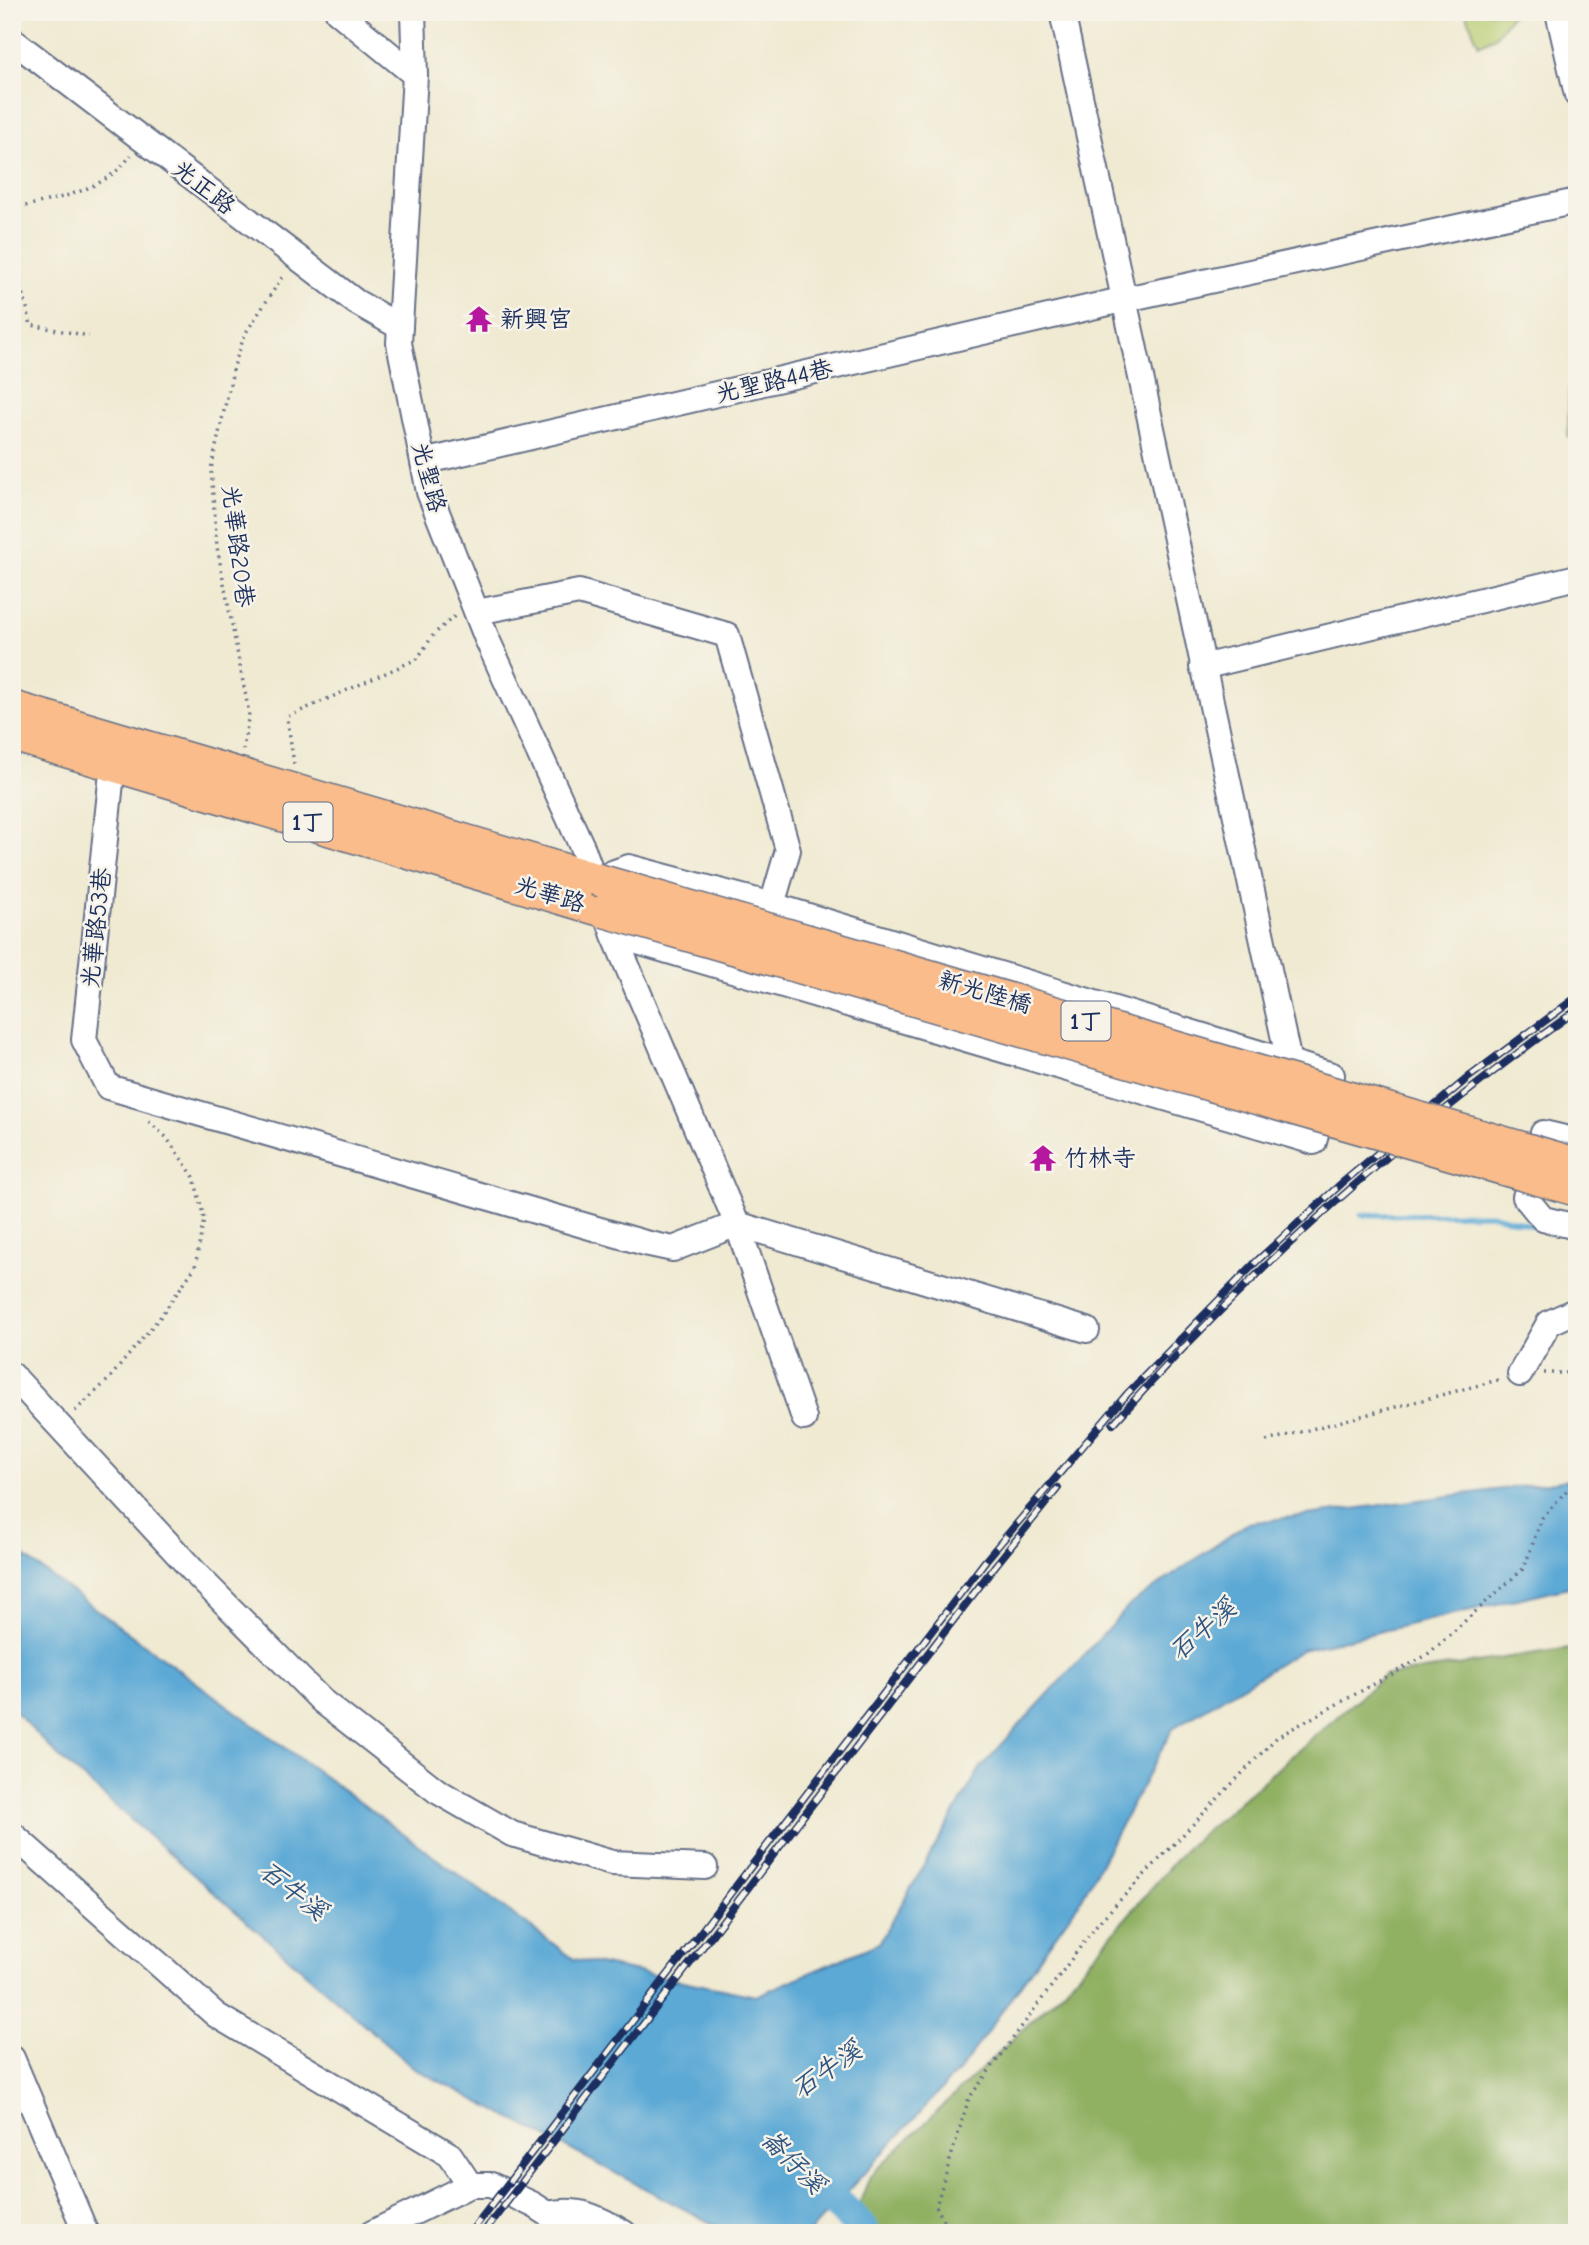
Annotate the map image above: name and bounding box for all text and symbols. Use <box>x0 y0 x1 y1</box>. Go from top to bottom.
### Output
street label: 光正路 <box>167 154 241 220</box>
temple icon: 新興宮 <box>464 304 494 334</box>
place label: 新興宮 <box>500 305 572 333</box>
street label: 光聖路44巷 <box>713 354 835 408</box>
street label: 光聖路 <box>406 439 452 515</box>
street label: 光華路20巷 <box>217 483 259 609</box>
road number: 1丁 <box>284 802 332 842</box>
street label: 光華路53巷 <box>76 866 116 990</box>
street label: 光華路 <box>511 870 589 918</box>
street label: 新光陸橋 <box>935 965 1035 1019</box>
road number: 1丁 <box>1062 1002 1110 1040</box>
temple icon: 竹林寺 <box>1028 1143 1058 1173</box>
place label: 竹林寺 <box>1064 1144 1136 1172</box>
water label: 石牛溪 <box>1164 1592 1244 1667</box>
water label: 石牛溪 <box>253 1855 335 1928</box>
water label: 石牛溪 <box>786 2034 869 2105</box>
water label: 崙仔溪 <box>755 2124 833 2202</box>

